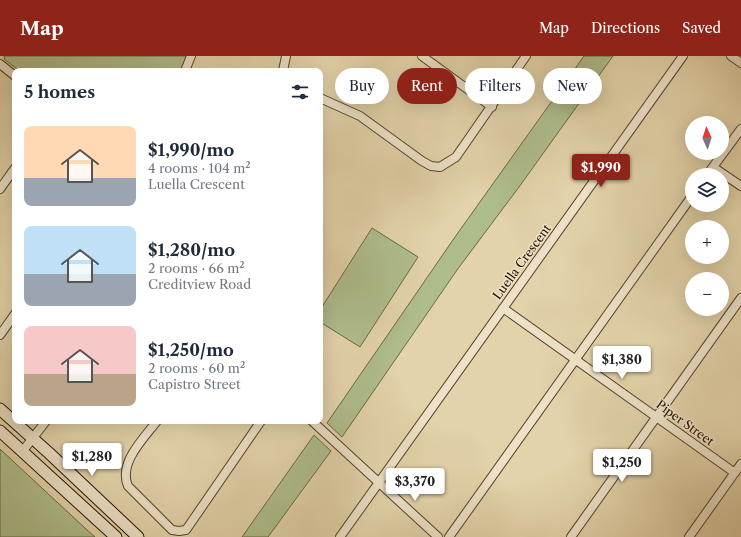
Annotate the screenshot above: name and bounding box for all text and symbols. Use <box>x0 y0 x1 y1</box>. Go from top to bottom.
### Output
text: Map <box>20 17 64 40</box>
text: Map <box>539 19 569 37</box>
text: Directions <box>591 19 660 37</box>
text: Saved <box>682 19 721 37</box>
chip: Buy <box>335 68 389 104</box>
chip: Rent <box>397 68 457 104</box>
chip: Filters <box>465 68 535 104</box>
chip: New <box>543 68 602 104</box>
icon: filters <box>289 81 311 103</box>
text: 5 homes <box>24 82 95 102</box>
north arrow <box>685 116 729 160</box>
map controls <box>685 116 729 316</box>
text: $1,990/mo <box>148 140 234 160</box>
icon: home <box>56 142 104 190</box>
pin: $1,990 <box>568 154 634 188</box>
text: $1,990 <box>581 159 621 175</box>
text: 4 rooms · 104 m² <box>148 160 251 176</box>
button: layers <box>685 168 729 212</box>
text: Luella Crescent <box>148 176 245 192</box>
button: + <box>685 220 729 264</box>
street label: Luella Crescent <box>489 221 554 302</box>
text: $1,280/mo <box>148 240 235 260</box>
icon: home <box>56 242 104 290</box>
text: 2 rooms · 66 m² <box>148 260 245 276</box>
button: − <box>685 272 729 316</box>
text: Creditview Road <box>148 276 251 292</box>
text: $1,250/mo <box>148 340 234 360</box>
icon: home <box>56 342 104 390</box>
pin: $1,380 <box>589 346 655 380</box>
text: $1,380 <box>602 351 642 367</box>
text: 2 rooms · 60 m² <box>148 360 245 376</box>
text: Capistro Street <box>148 376 241 392</box>
street label: Piper Street <box>653 397 718 449</box>
pin: $1,280 <box>59 443 125 477</box>
text: $1,280 <box>72 448 112 464</box>
pin: $1,250 <box>589 449 655 483</box>
text: $1,250 <box>602 454 642 470</box>
pin: $3,370 <box>382 468 448 502</box>
text: $3,370 <box>395 473 435 489</box>

